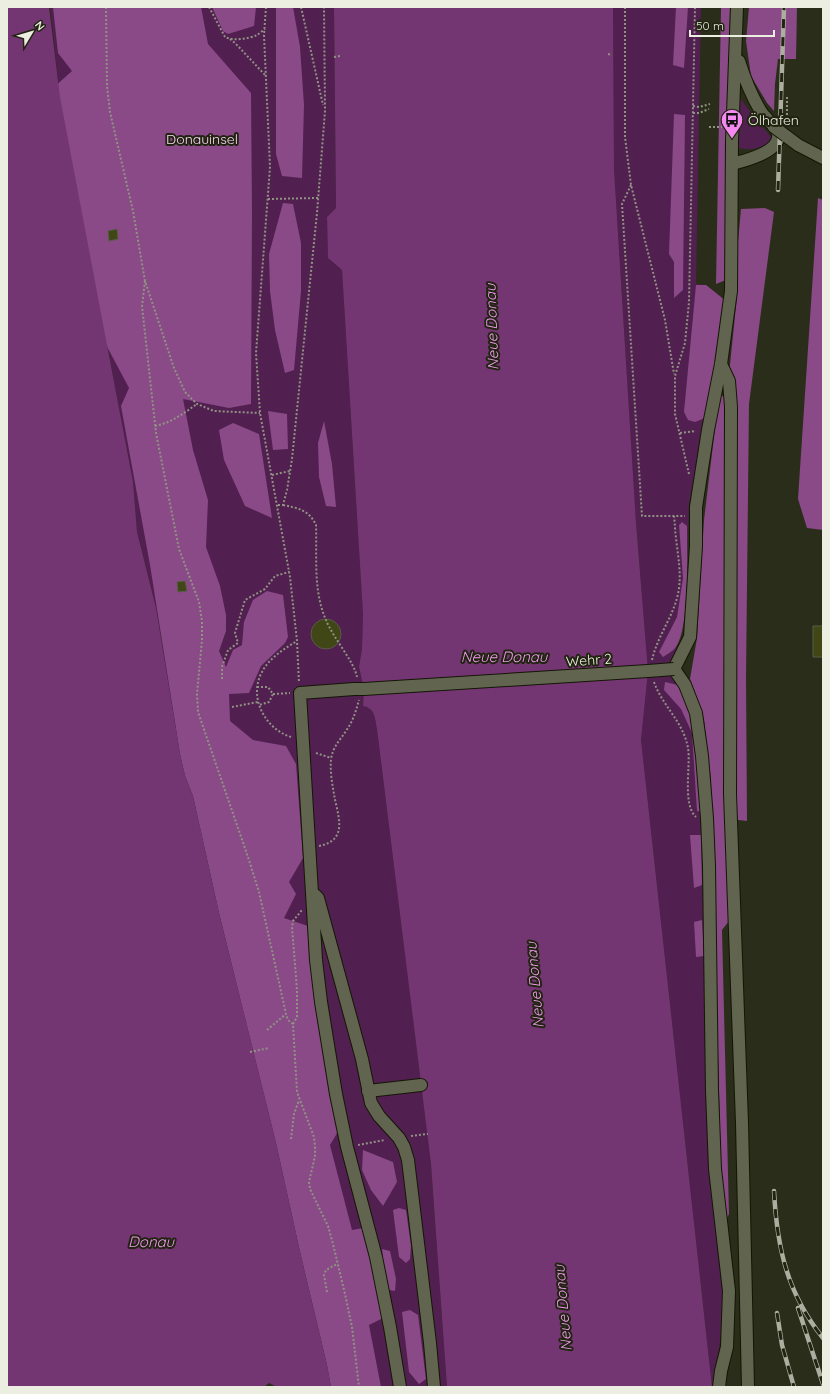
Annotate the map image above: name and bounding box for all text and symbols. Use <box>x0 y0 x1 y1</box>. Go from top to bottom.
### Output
north arrow <box>12 12 52 52</box>
scale bar <box>690 12 774 38</box>
text: N <box>32 18 48 33</box>
text: 50 m <box>696 18 724 33</box>
bus stop icon: Ölhafen <box>719 107 745 140</box>
place label: Ölhafen <box>748 111 799 129</box>
park label: Donauinsel <box>166 130 238 148</box>
water label: Neue Donau <box>480 282 503 371</box>
water label: Neue Donau <box>461 647 549 666</box>
street label: Wehr 2 <box>565 649 613 671</box>
water label: Neue Donau <box>521 940 548 1029</box>
water label: Donau <box>128 1232 176 1251</box>
water label: Neue Donau <box>549 1263 576 1352</box>

